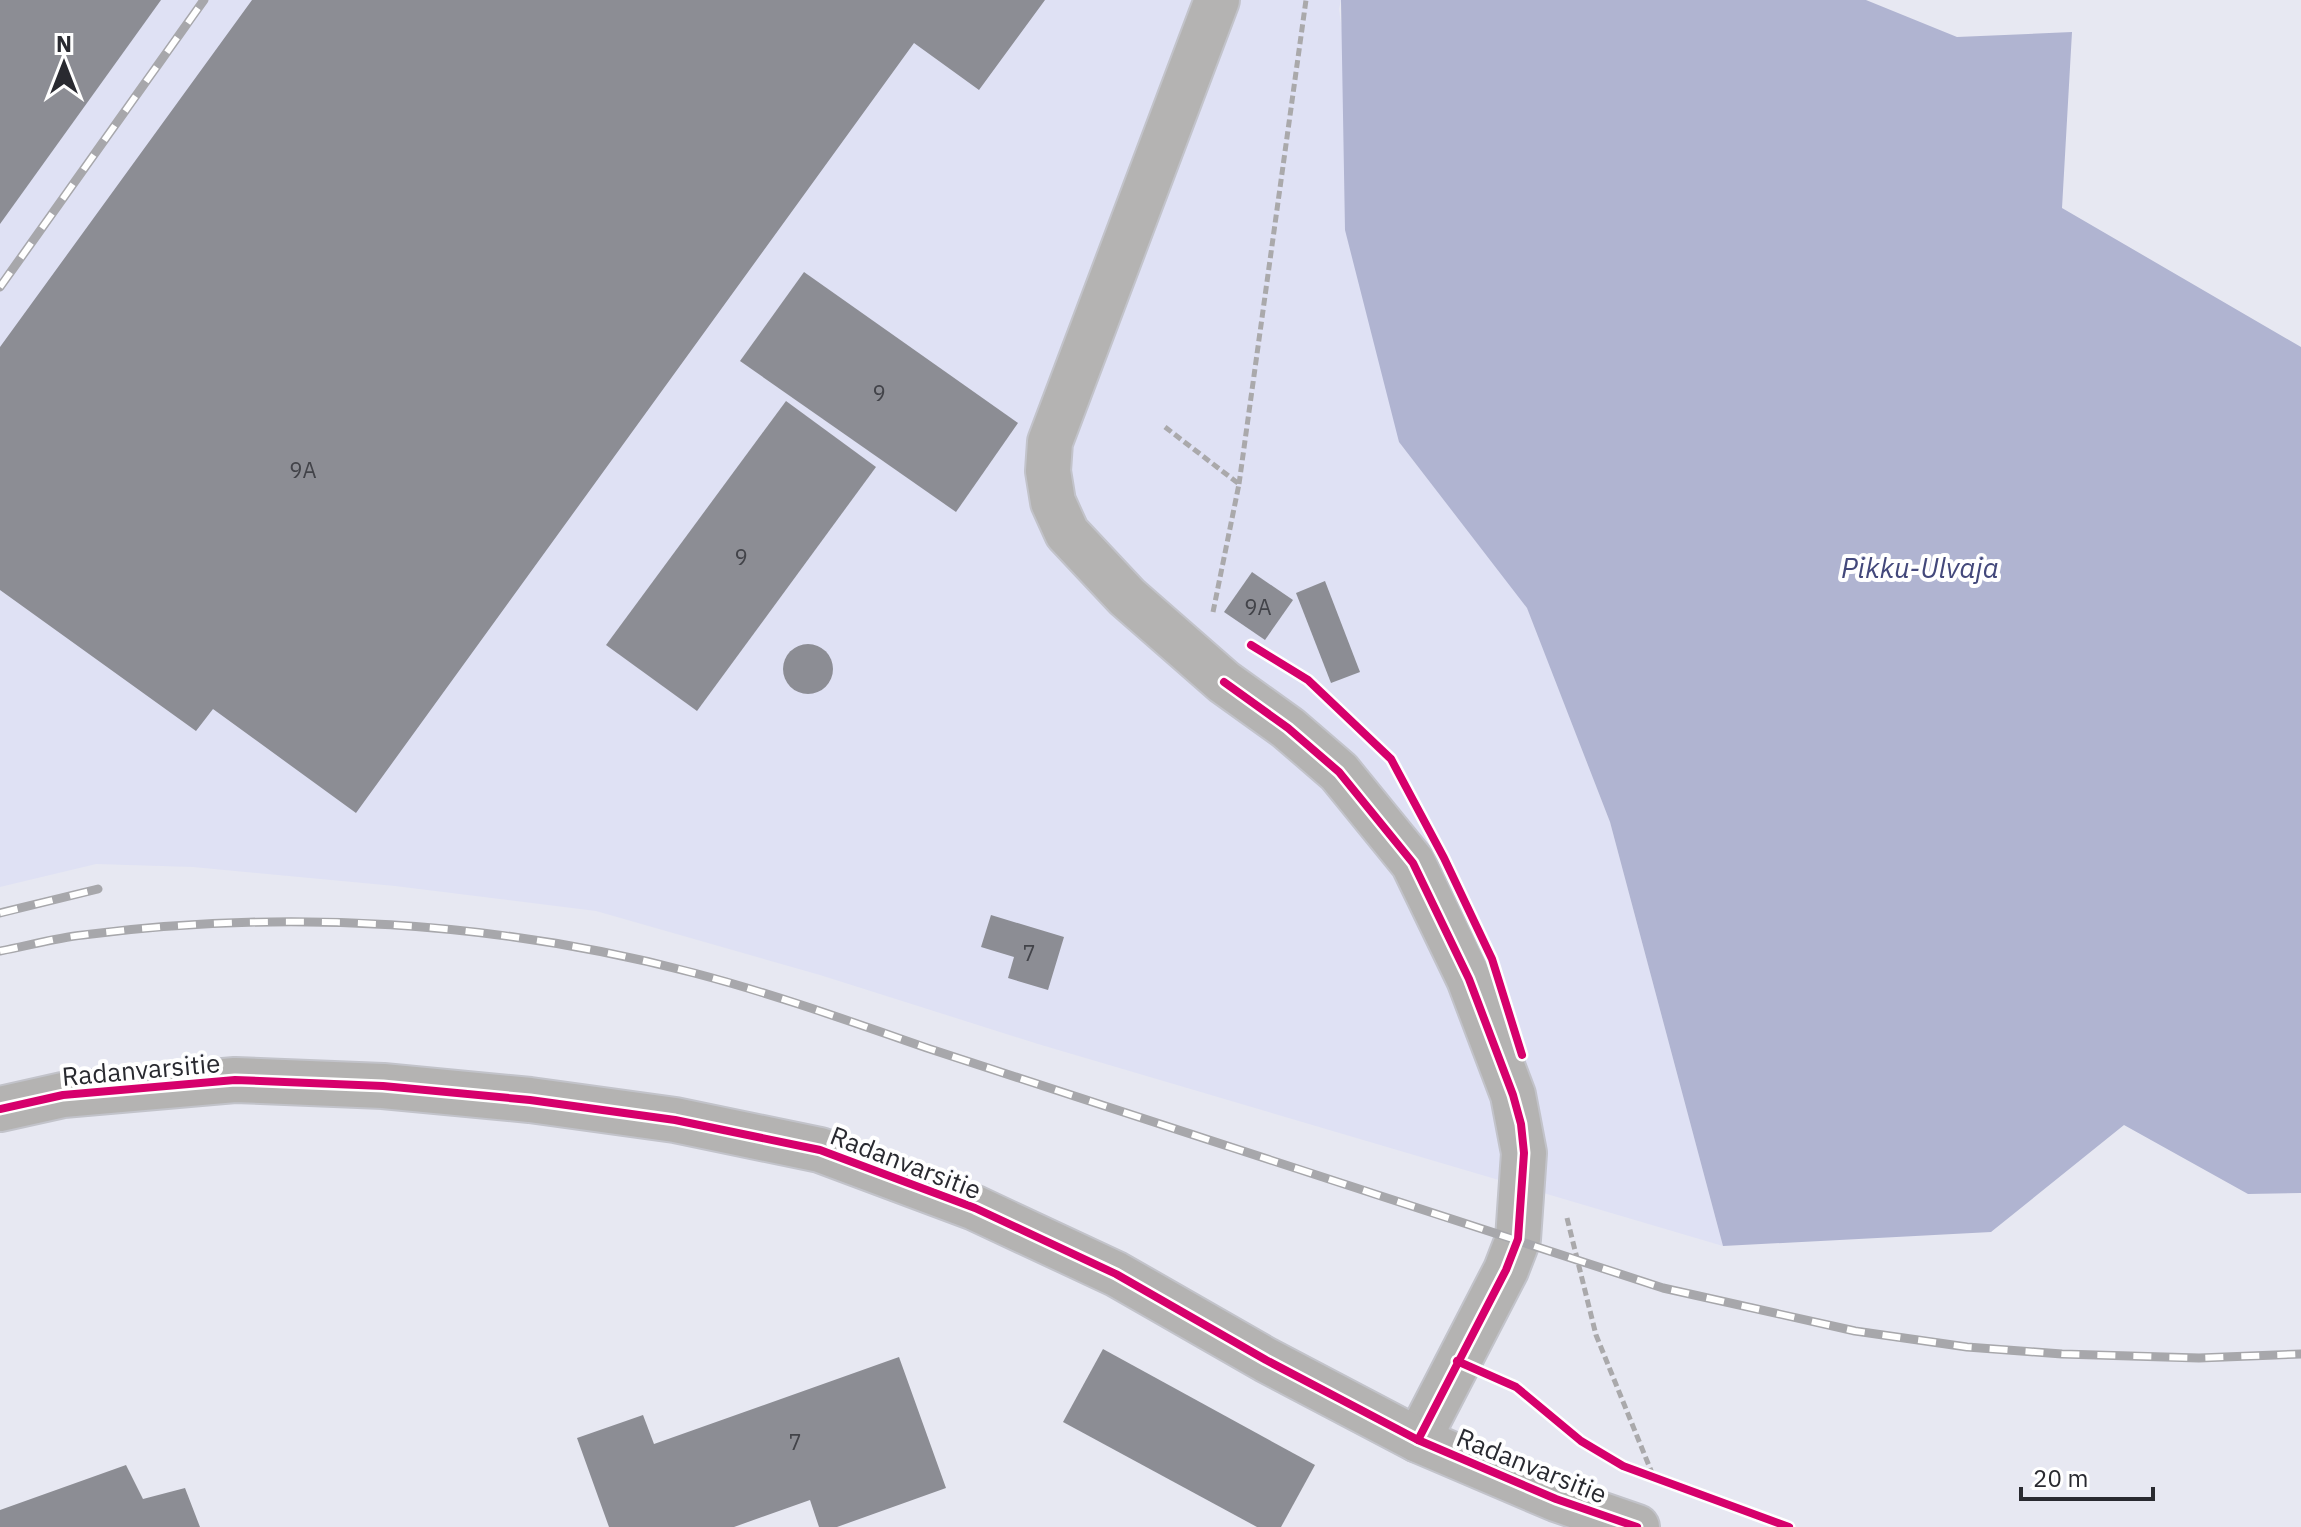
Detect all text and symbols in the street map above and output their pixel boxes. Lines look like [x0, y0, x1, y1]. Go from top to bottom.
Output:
north arrow [24, 24, 104, 104]
text: N [56, 29, 72, 58]
house number: 9 [872, 378, 886, 407]
house number: 9A [289, 455, 317, 484]
house number: 9 [734, 542, 748, 571]
water label: Pikku-Ulvaja [1841, 549, 1999, 586]
house number: 9A [1244, 592, 1272, 621]
house number: 7 [1022, 938, 1036, 967]
street label: Radanvarsitie [60, 1045, 222, 1093]
street label: Radanvarsitie [826, 1118, 986, 1206]
street label: Radanvarsitie [1452, 1419, 1612, 1511]
house number: 7 [788, 1427, 802, 1456]
scale bar [2021, 1451, 2153, 1501]
text: 20 m [2033, 1462, 2088, 1494]

